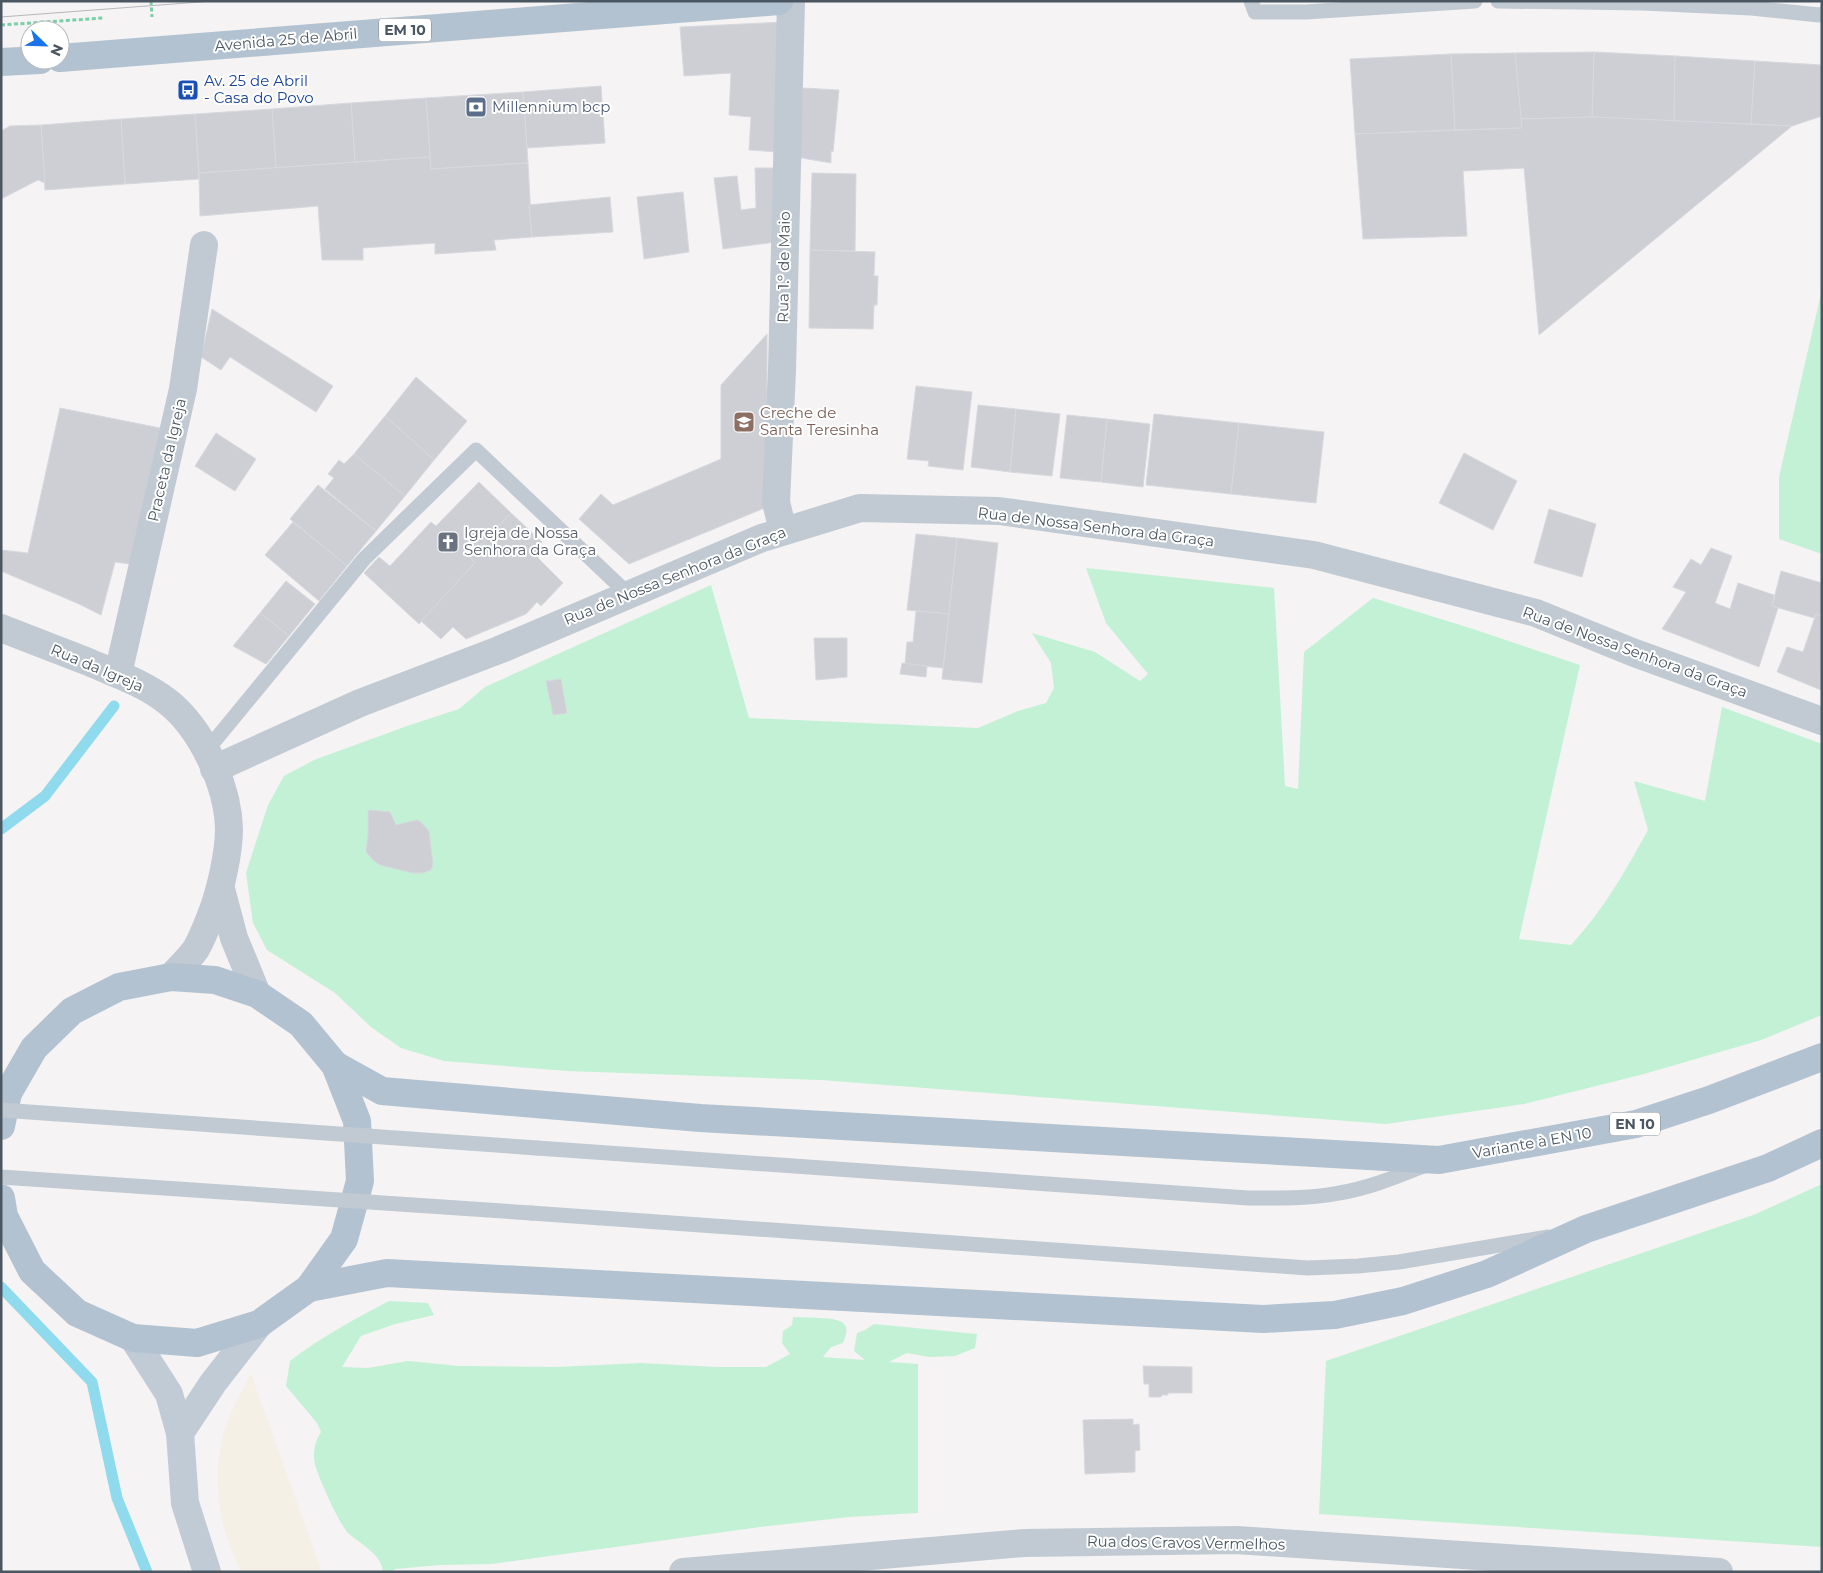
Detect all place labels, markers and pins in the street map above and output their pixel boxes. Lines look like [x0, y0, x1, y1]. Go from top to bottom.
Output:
place label: Av. 25 de Abril - Casa do Povo [204, 71, 314, 107]
bus stop icon: Av. 25 de Abril - Casa do Povo [176, 78, 200, 102]
bank icon: Millennium bcp [464, 95, 488, 119]
place label: Millennium bcp [492, 97, 611, 116]
place label: Creche de Santa Teresinha [760, 403, 879, 439]
school or university icon: Creche de Santa Teresinha [732, 410, 756, 434]
place label: Igreja de Nossa Senhora da Graça [464, 523, 596, 559]
church icon: Igreja de Nossa Senhora da Graça [436, 530, 460, 554]

